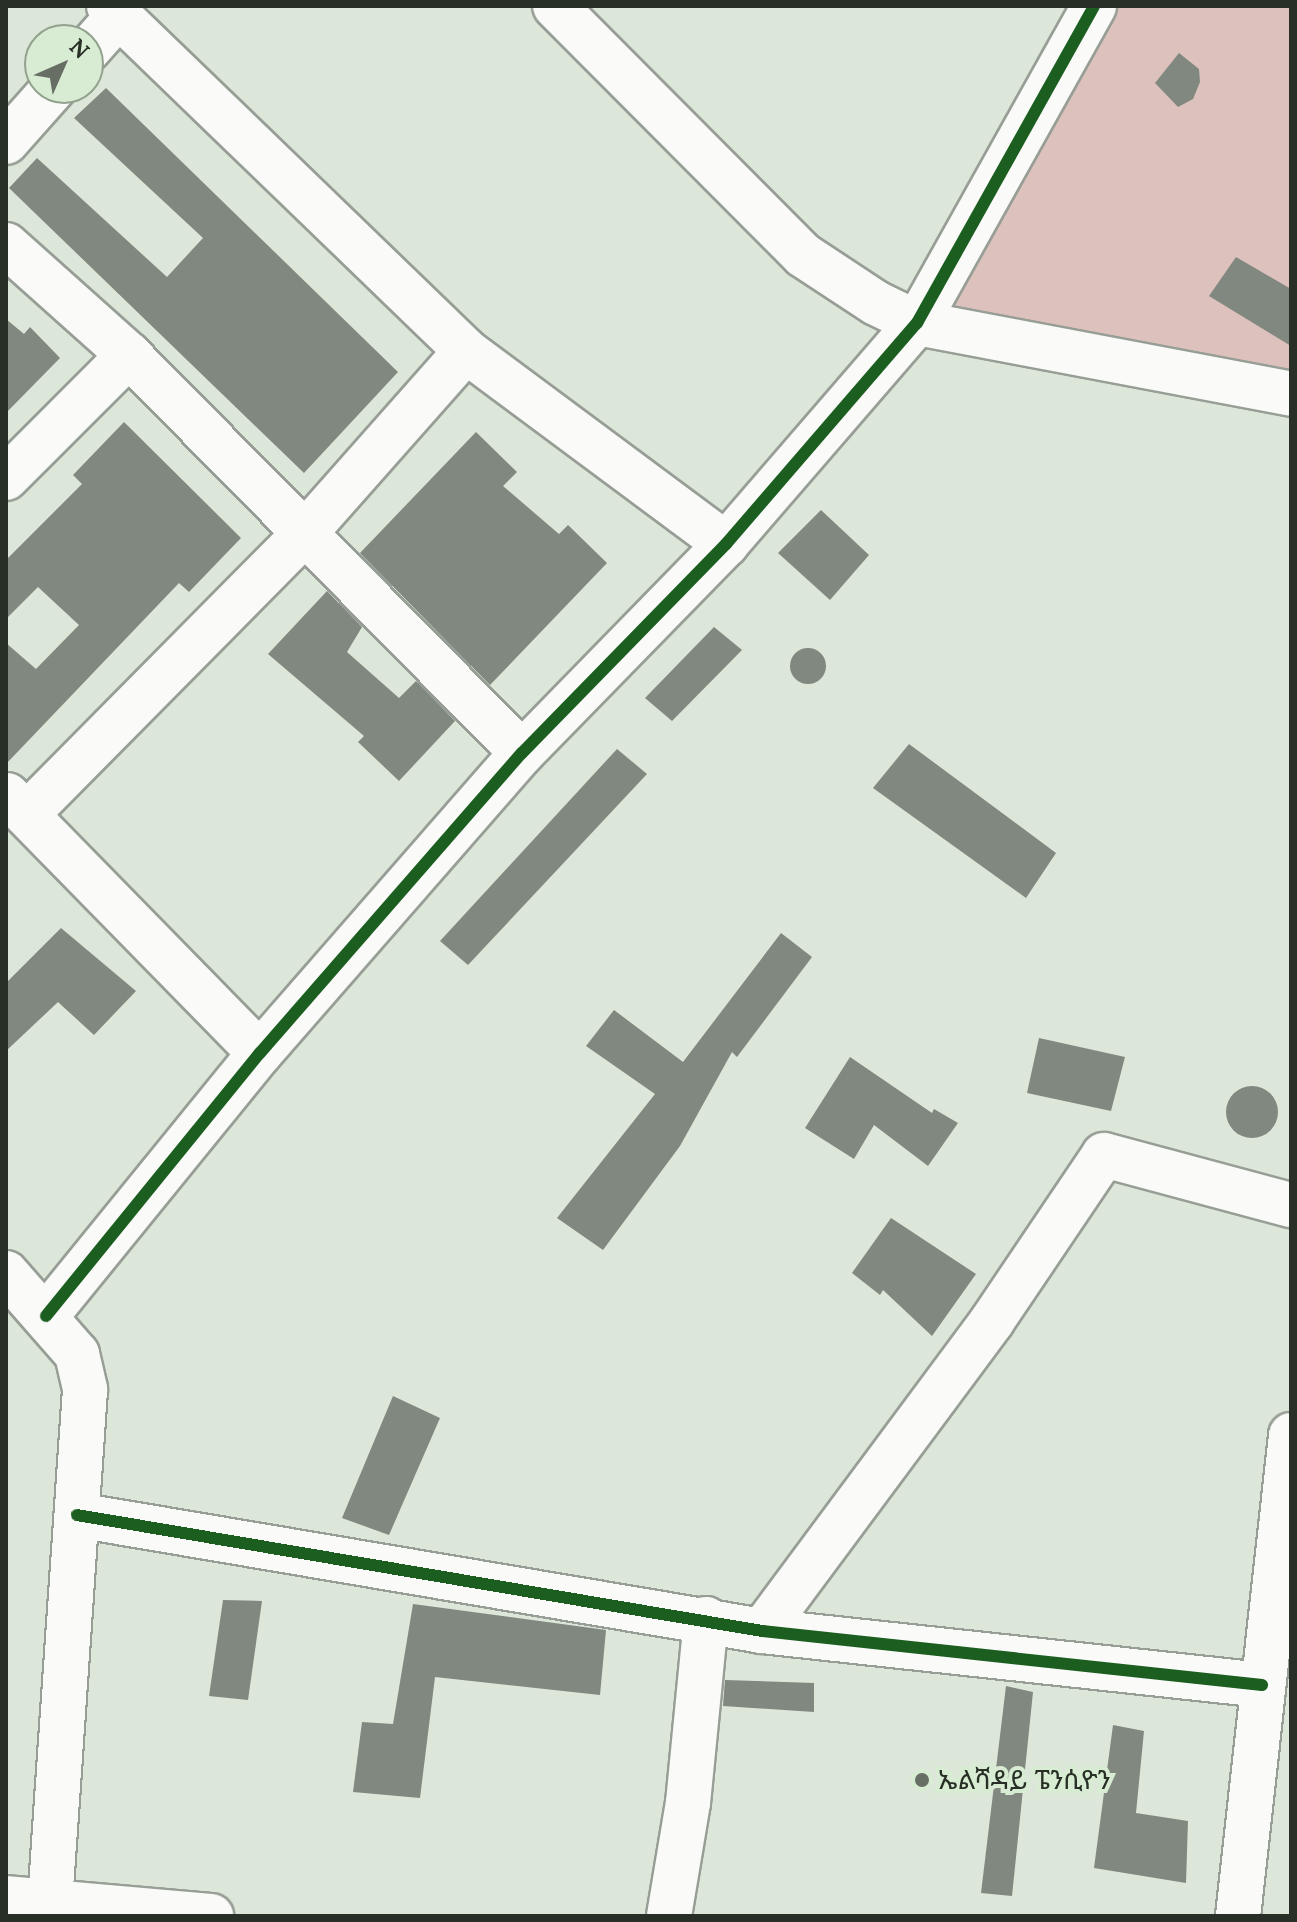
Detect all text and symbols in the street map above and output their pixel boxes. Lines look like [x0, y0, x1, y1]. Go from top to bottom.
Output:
north arrow [24, 24, 104, 104]
text: N [64, 33, 95, 64]
place label: ኤልሻዳይ ፔንሲዮን [938, 1764, 1110, 1796]
marker: ኤልሻዳይ ፔንሲዮን [913, 1771, 931, 1789]

